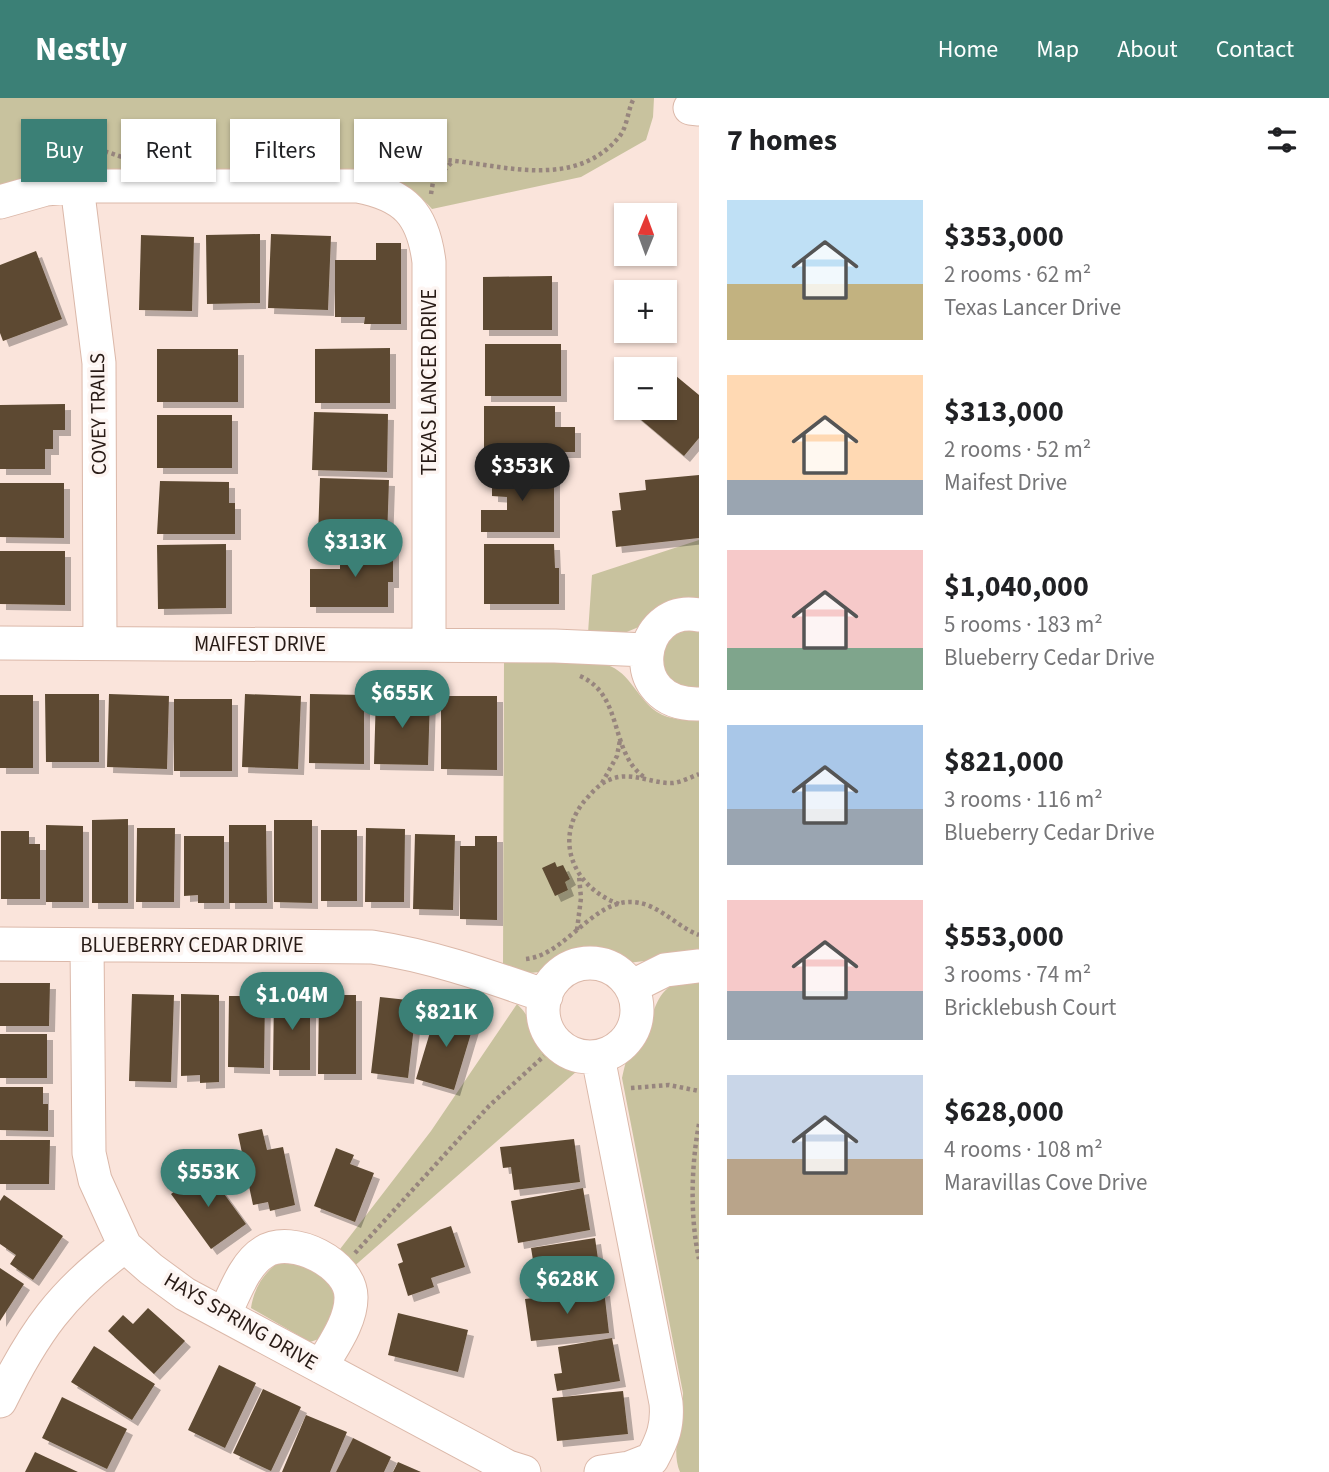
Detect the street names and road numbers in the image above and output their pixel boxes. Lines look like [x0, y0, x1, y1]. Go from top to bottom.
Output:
street label: TEXAS LANCER DRIVE [414, 289, 444, 475]
street label: COVEY TRAILS [82, 353, 114, 475]
street label: MAIFEST DRIVE [194, 629, 326, 659]
street label: BLUEBERRY CEDAR DRIVE [80, 930, 304, 960]
street label: HAYS SPRING DRIVE [158, 1265, 324, 1377]

